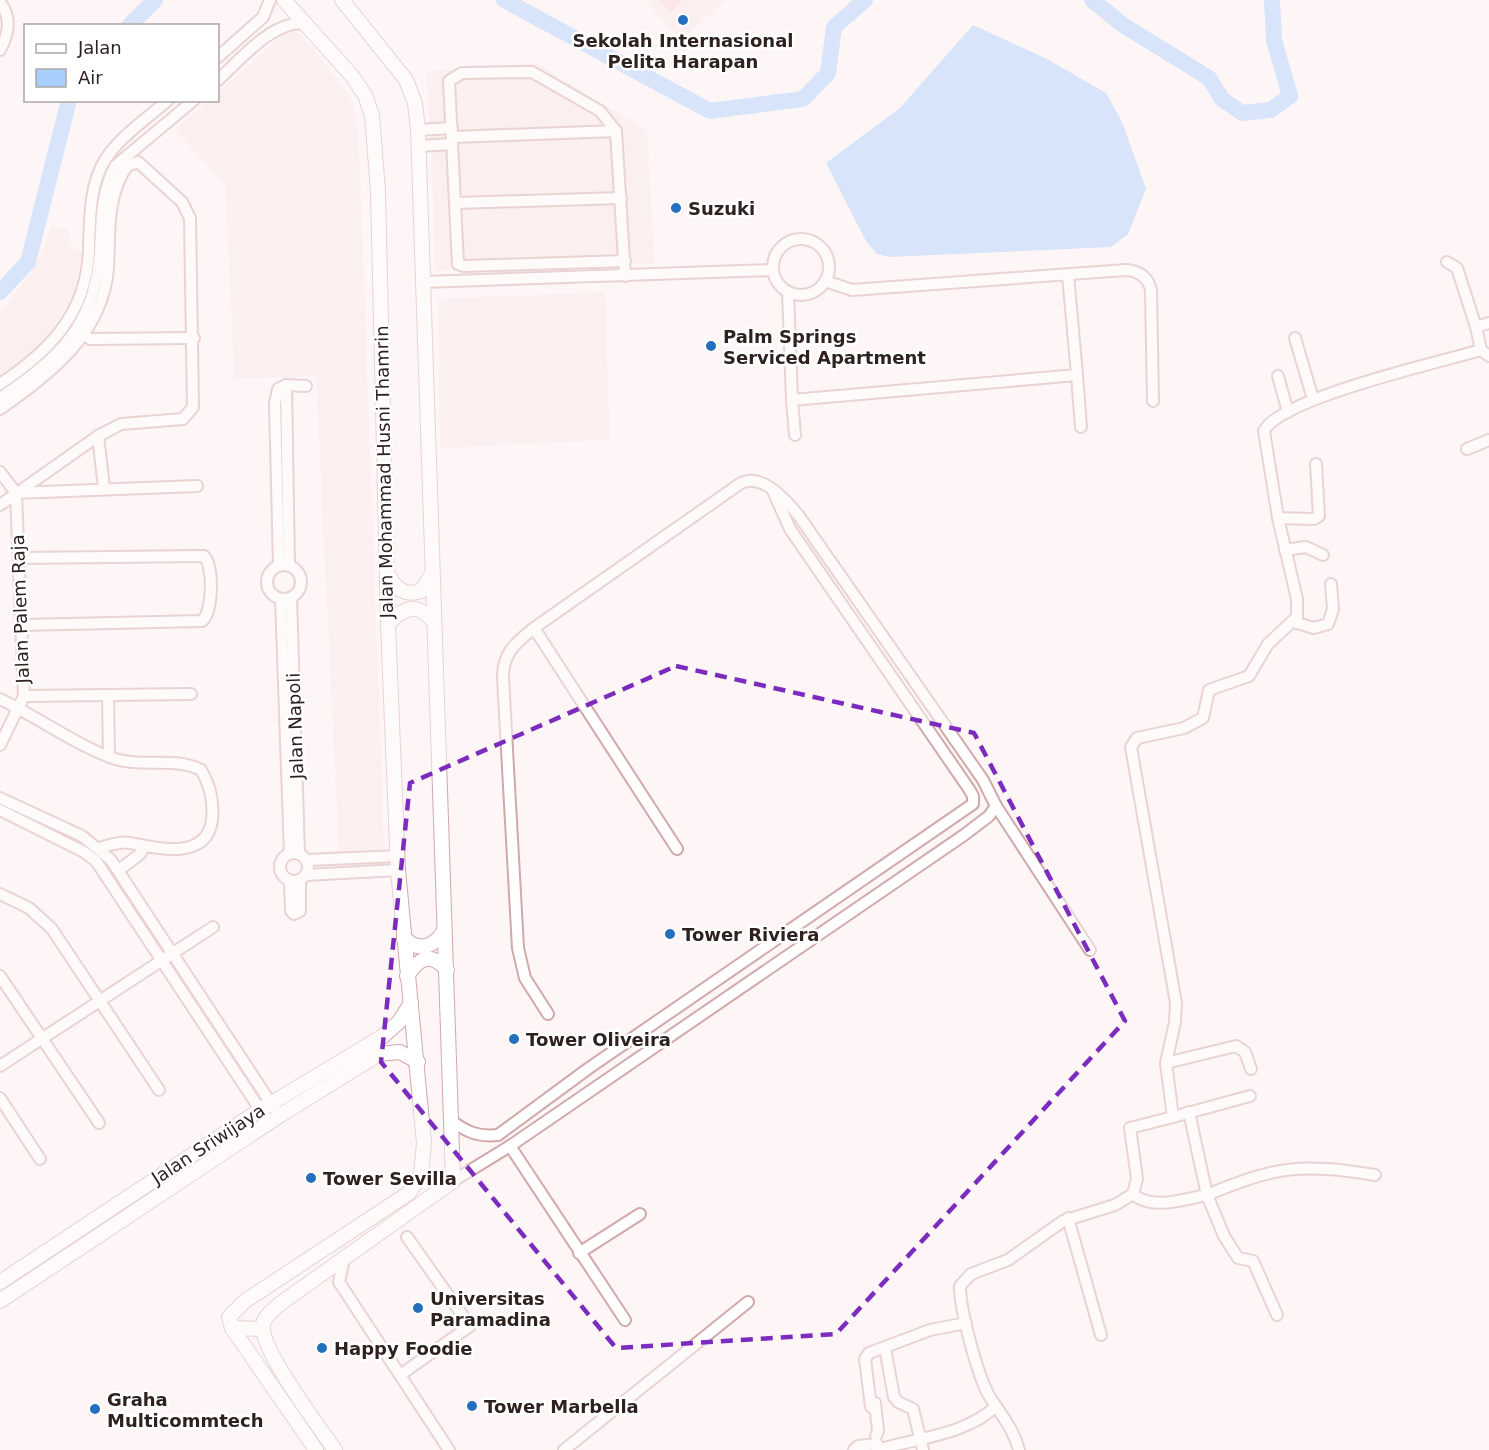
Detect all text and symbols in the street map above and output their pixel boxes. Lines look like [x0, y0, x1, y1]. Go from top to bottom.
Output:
marker: Sekolah Internasional Pelita Harapan [676, 13, 690, 27]
legend [24, 24, 219, 102]
place label: Sekolah Internasional Pelita Harapan [573, 30, 793, 72]
text: Jalan [77, 37, 122, 58]
text: Air [78, 67, 103, 88]
place label: Suzuki [688, 198, 755, 219]
marker: Suzuki [669, 201, 683, 215]
street label: Jalan Mohammad Husni Thamrin [371, 325, 397, 620]
place label: Palm Springs Serviced Apartment [723, 326, 926, 368]
marker: Palm Springs Serviced Apartment [704, 339, 718, 353]
street label: Jalan Palem Raja [7, 534, 33, 685]
street label: Jalan Napoli [283, 672, 307, 781]
place label: Tower Riviera [682, 924, 819, 945]
marker: Tower Riviera [663, 927, 677, 941]
place label: Tower Oliveira [526, 1029, 671, 1050]
marker: Tower Oliveira [507, 1032, 521, 1046]
street label: Jalan Sriwijaya [147, 1100, 269, 1189]
place label: Tower Sevilla [323, 1168, 457, 1189]
marker: Tower Sevilla [304, 1171, 318, 1185]
place label: Universitas Paramadina [430, 1288, 551, 1330]
marker: Universitas Paramadina [411, 1301, 425, 1315]
place label: Happy Foodie [334, 1338, 473, 1359]
marker: Happy Foodie [315, 1341, 329, 1355]
place label: Graha Multicommtech [107, 1389, 264, 1431]
place label: Tower Marbella [484, 1396, 639, 1417]
marker: Tower Marbella [465, 1399, 479, 1413]
marker: Graha Multicommtech [88, 1402, 102, 1416]

